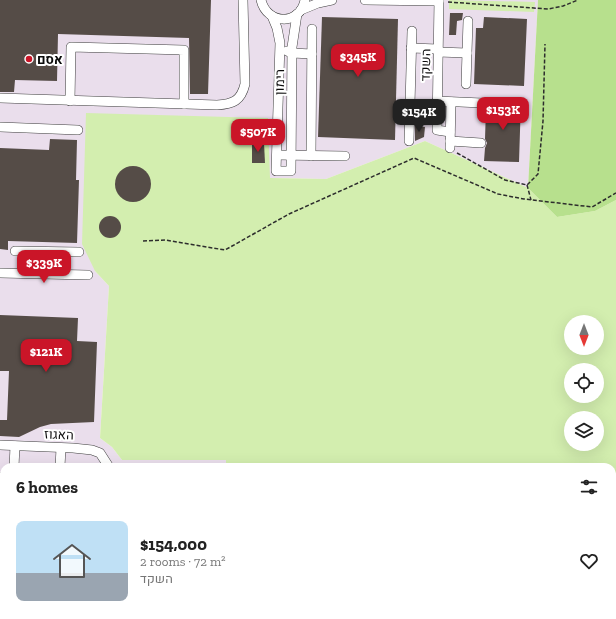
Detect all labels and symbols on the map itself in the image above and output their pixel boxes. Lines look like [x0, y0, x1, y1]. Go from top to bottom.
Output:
pin: $345K [330, 44, 386, 78]
street label: השקד [418, 48, 433, 82]
place label: אסם [37, 52, 63, 67]
marker: אסם [24, 54, 34, 64]
street label: רימון [272, 69, 287, 95]
pin: $153K [475, 97, 531, 131]
pin: $154K [391, 99, 447, 133]
pin: $507K [230, 119, 286, 153]
pin: $339K [16, 250, 72, 284]
north arrow [564, 315, 604, 355]
pin: $121K [18, 339, 74, 373]
street label: האגוז [44, 426, 74, 443]

